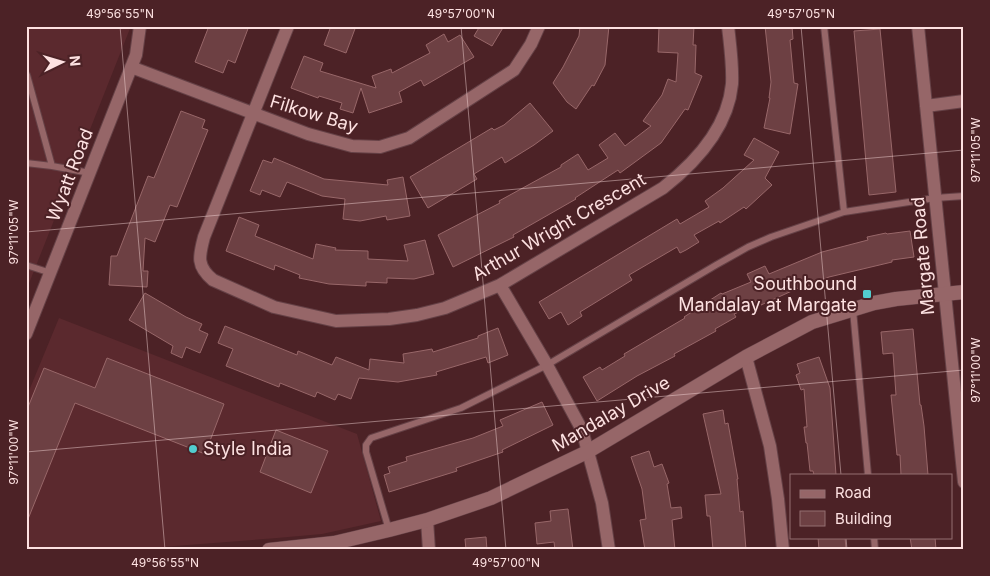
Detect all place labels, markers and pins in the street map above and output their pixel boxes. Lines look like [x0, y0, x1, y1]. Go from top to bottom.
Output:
place label: Southbound Mandalay at Margate [678, 273, 857, 315]
marker: Southbound Mandalay at Margate [861, 288, 873, 300]
place label: Style India [203, 438, 292, 459]
marker: Style India [187, 443, 199, 455]

